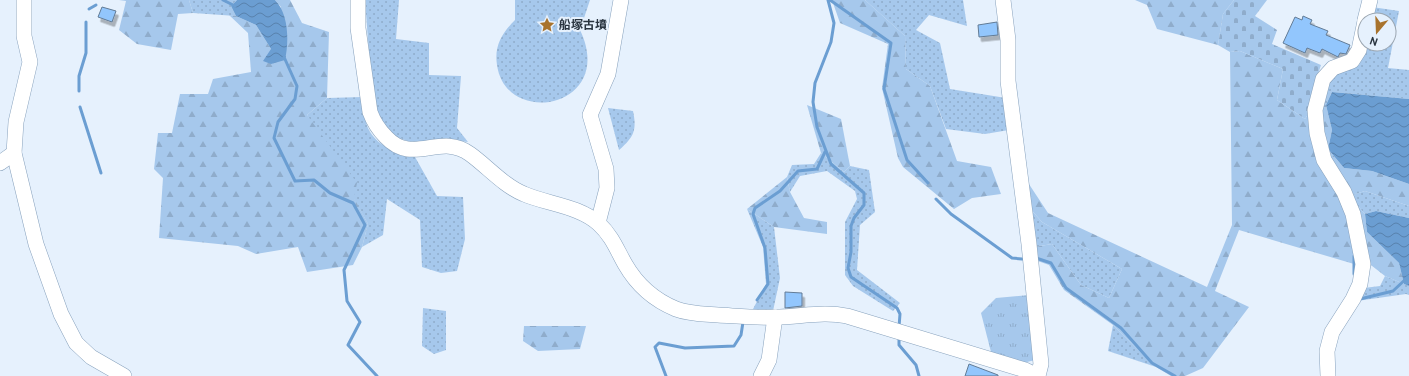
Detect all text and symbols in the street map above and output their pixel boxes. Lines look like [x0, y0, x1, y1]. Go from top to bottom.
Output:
north arrow [1357, 12, 1397, 52]
place icon: 船塚古墳 [538, 16, 556, 34]
place label: 船塚古墳 [559, 18, 607, 34]
text: N [1368, 33, 1380, 48]

